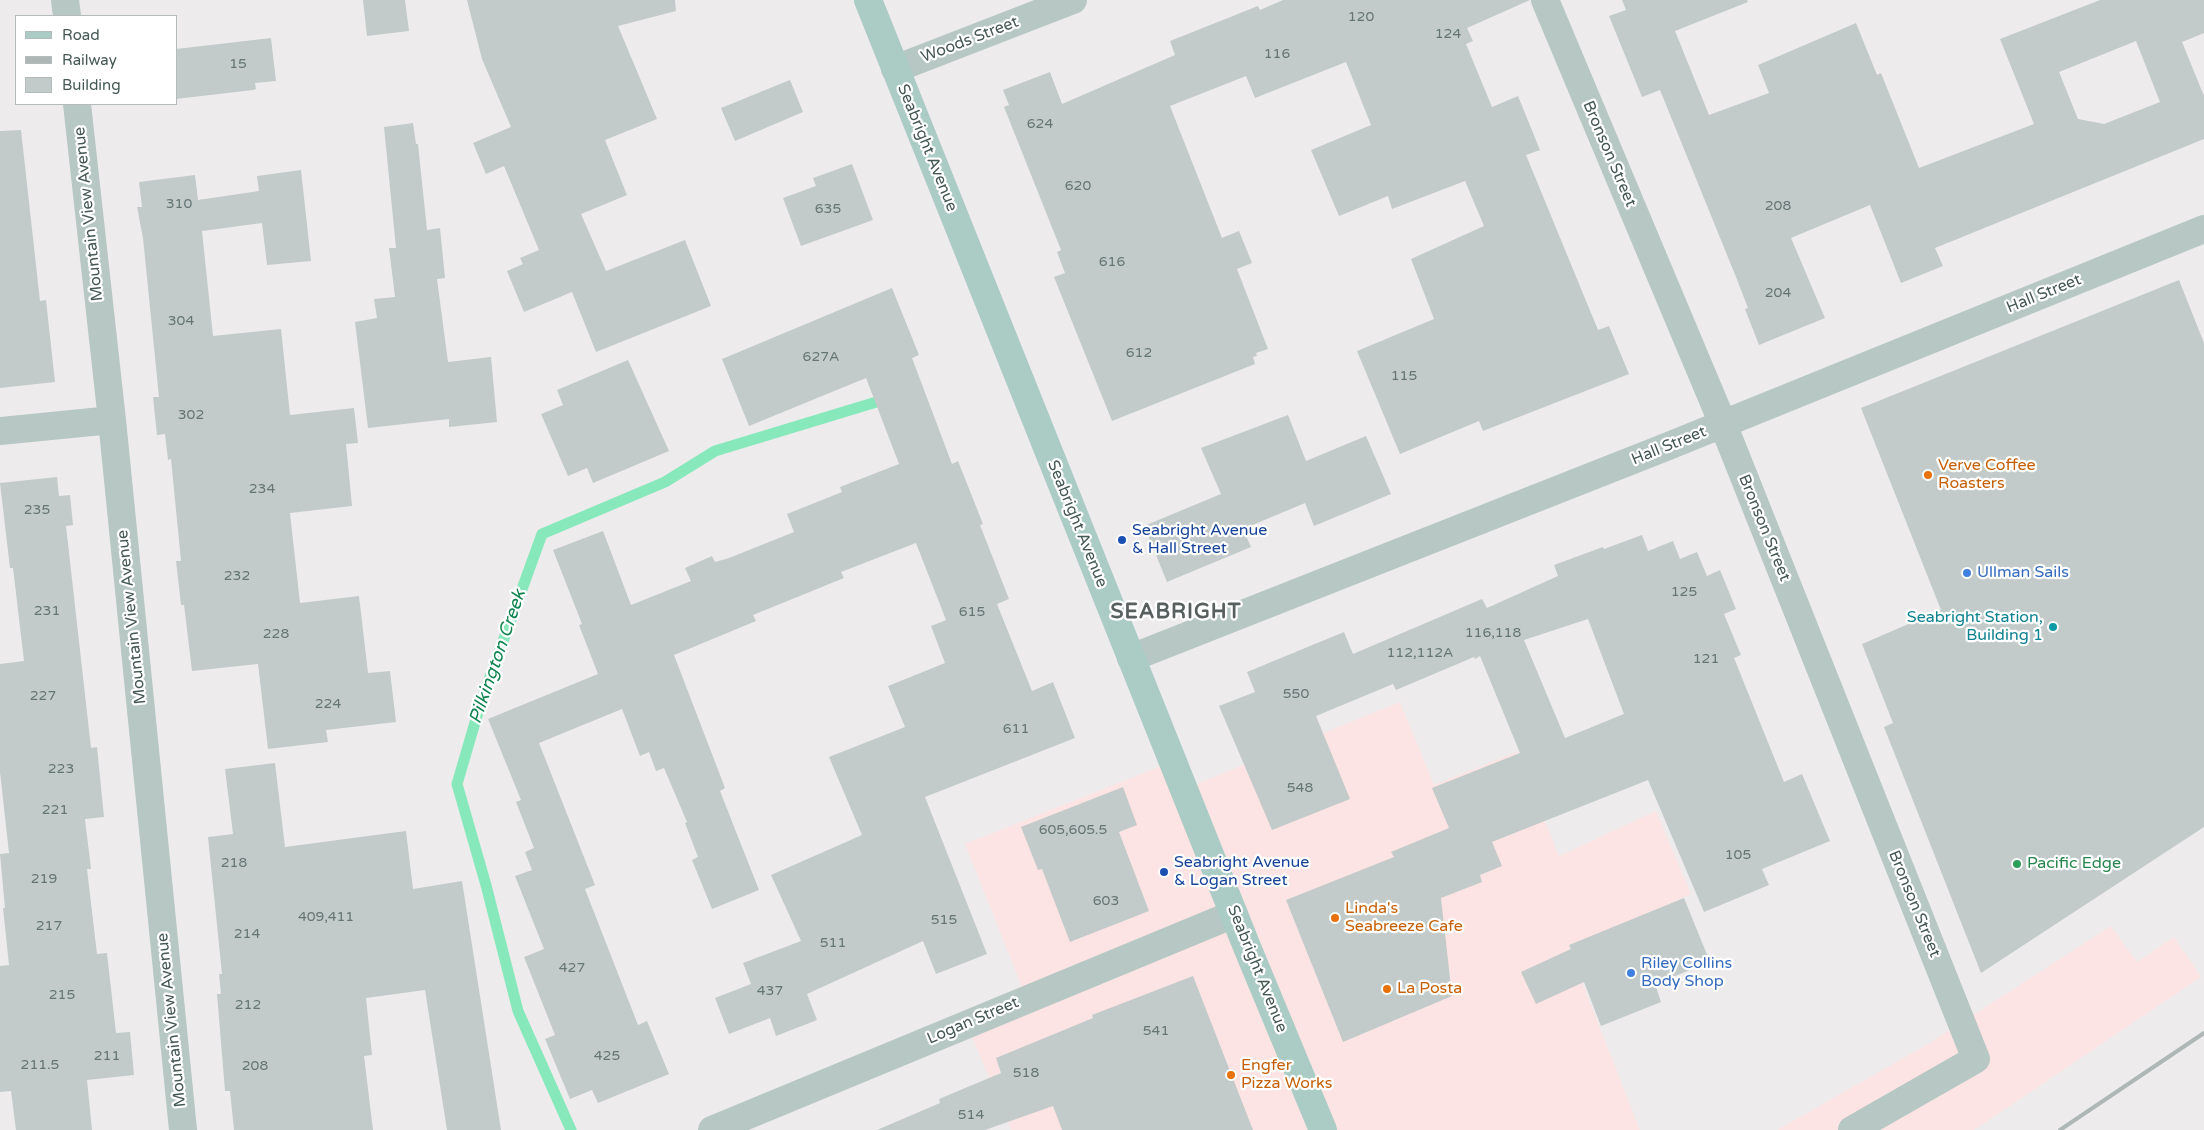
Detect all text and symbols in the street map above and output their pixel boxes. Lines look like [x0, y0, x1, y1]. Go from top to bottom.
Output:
house number: 120 [1348, 9, 1374, 25]
street label: Woods Street [919, 13, 1021, 67]
legend [15, 15, 178, 105]
text: Road [62, 26, 100, 44]
house number: 124 [1435, 26, 1461, 42]
house number: 116 [1264, 46, 1290, 62]
text: Railway [62, 51, 117, 69]
house number: 15 [229, 56, 247, 72]
text: Building [62, 76, 121, 94]
street label: Seabright Avenue [893, 82, 961, 214]
street label: Bronson Street [1578, 98, 1640, 210]
house number: 624 [1027, 116, 1053, 132]
street label: Mountain View Avenue [70, 126, 108, 302]
house number: 620 [1065, 178, 1091, 194]
house number: 310 [166, 196, 192, 212]
house number: 208 [1765, 198, 1791, 214]
house number: 635 [815, 201, 841, 217]
house number: 616 [1099, 254, 1125, 270]
street label: Hall Street [2004, 270, 2084, 318]
house number: 204 [1765, 285, 1791, 301]
house number: 304 [168, 313, 194, 329]
house number: 612 [1126, 345, 1152, 361]
house number: 627A [803, 349, 839, 365]
house number: 115 [1391, 368, 1417, 384]
house number: 302 [178, 407, 204, 423]
street label: Hall Street [1629, 422, 1709, 470]
place label: Verve Coffee Roasters [1938, 456, 2036, 494]
street label: Seabright Avenue [1043, 458, 1111, 590]
marker: Verve Coffee Roasters [1922, 469, 1934, 481]
street label: Bronson Street [1734, 472, 1794, 584]
house number: 234 [249, 481, 275, 497]
house number: 235 [24, 502, 50, 518]
place label: Seabright Avenue & Hall Street [1132, 521, 1267, 559]
street label: Mountain View Avenue [113, 529, 151, 705]
marker: Seabright Avenue & Hall Street [1116, 534, 1128, 546]
place label: Ullman Sails [1977, 563, 2069, 583]
marker: Ullman Sails [1961, 567, 1973, 579]
house number: 232 [224, 568, 250, 584]
house number: 125 [1671, 584, 1697, 600]
water label: Pilkington Creek [465, 587, 531, 727]
district label: SEABRIGHT [1109, 599, 1243, 625]
house number: 231 [34, 603, 60, 619]
house number: 615 [959, 604, 985, 620]
place label: Seabright Station, Building 1 [1907, 608, 2043, 646]
marker: Seabright Station, Building 1 [2047, 621, 2059, 633]
house number: 116,118 [1465, 625, 1521, 641]
house number: 228 [263, 626, 289, 642]
house number: 112,112A [1387, 645, 1453, 661]
house number: 121 [1693, 651, 1719, 667]
house number: 550 [1283, 686, 1309, 702]
house number: 227 [30, 688, 56, 704]
house number: 224 [315, 696, 341, 712]
house number: 611 [1003, 721, 1029, 737]
house number: 223 [48, 761, 74, 777]
house number: 548 [1287, 780, 1313, 796]
house number: 221 [42, 802, 68, 818]
house number: 605,605.5 [1039, 822, 1107, 838]
house number: 105 [1725, 847, 1751, 863]
street label: Bronson Street [1884, 848, 1944, 960]
place label: Seabright Avenue & Logan Street [1174, 853, 1309, 891]
place label: Pacific Edge [2027, 854, 2121, 874]
house number: 218 [221, 855, 247, 871]
marker: Pacific Edge [2011, 858, 2023, 870]
marker: Seabright Avenue & Logan Street [1158, 866, 1170, 878]
house number: 219 [31, 871, 57, 887]
house number: 603 [1093, 893, 1119, 909]
place label: Linda's Seabreeze Cafe [1345, 899, 1463, 937]
street label: Seabright Avenue [1223, 903, 1291, 1035]
house number: 409,411 [298, 909, 354, 925]
house number: 515 [931, 912, 957, 928]
marker: Linda's Seabreeze Cafe [1329, 912, 1341, 924]
house number: 217 [36, 918, 62, 934]
house number: 214 [234, 926, 260, 942]
street label: Mountain View Avenue [153, 932, 191, 1108]
house number: 511 [820, 935, 846, 951]
place label: Riley Collins Body Shop [1641, 954, 1732, 992]
house number: 427 [559, 960, 585, 976]
marker: Riley Collins Body Shop [1625, 967, 1637, 979]
place label: La Posta [1397, 979, 1462, 999]
house number: 437 [757, 983, 783, 999]
marker: La Posta [1381, 983, 1393, 995]
house number: 215 [49, 987, 75, 1003]
street label: Logan Street [924, 993, 1022, 1049]
house number: 212 [235, 997, 261, 1013]
house number: 541 [1143, 1023, 1169, 1039]
house number: 211 [94, 1048, 120, 1064]
house number: 425 [594, 1048, 620, 1064]
place label: Engfer Pizza Works [1241, 1056, 1332, 1094]
house number: 211.5 [21, 1057, 59, 1073]
house number: 208 [242, 1058, 268, 1074]
house number: 518 [1013, 1065, 1039, 1081]
marker: Engfer Pizza Works [1225, 1069, 1237, 1081]
house number: 514 [958, 1107, 984, 1123]

